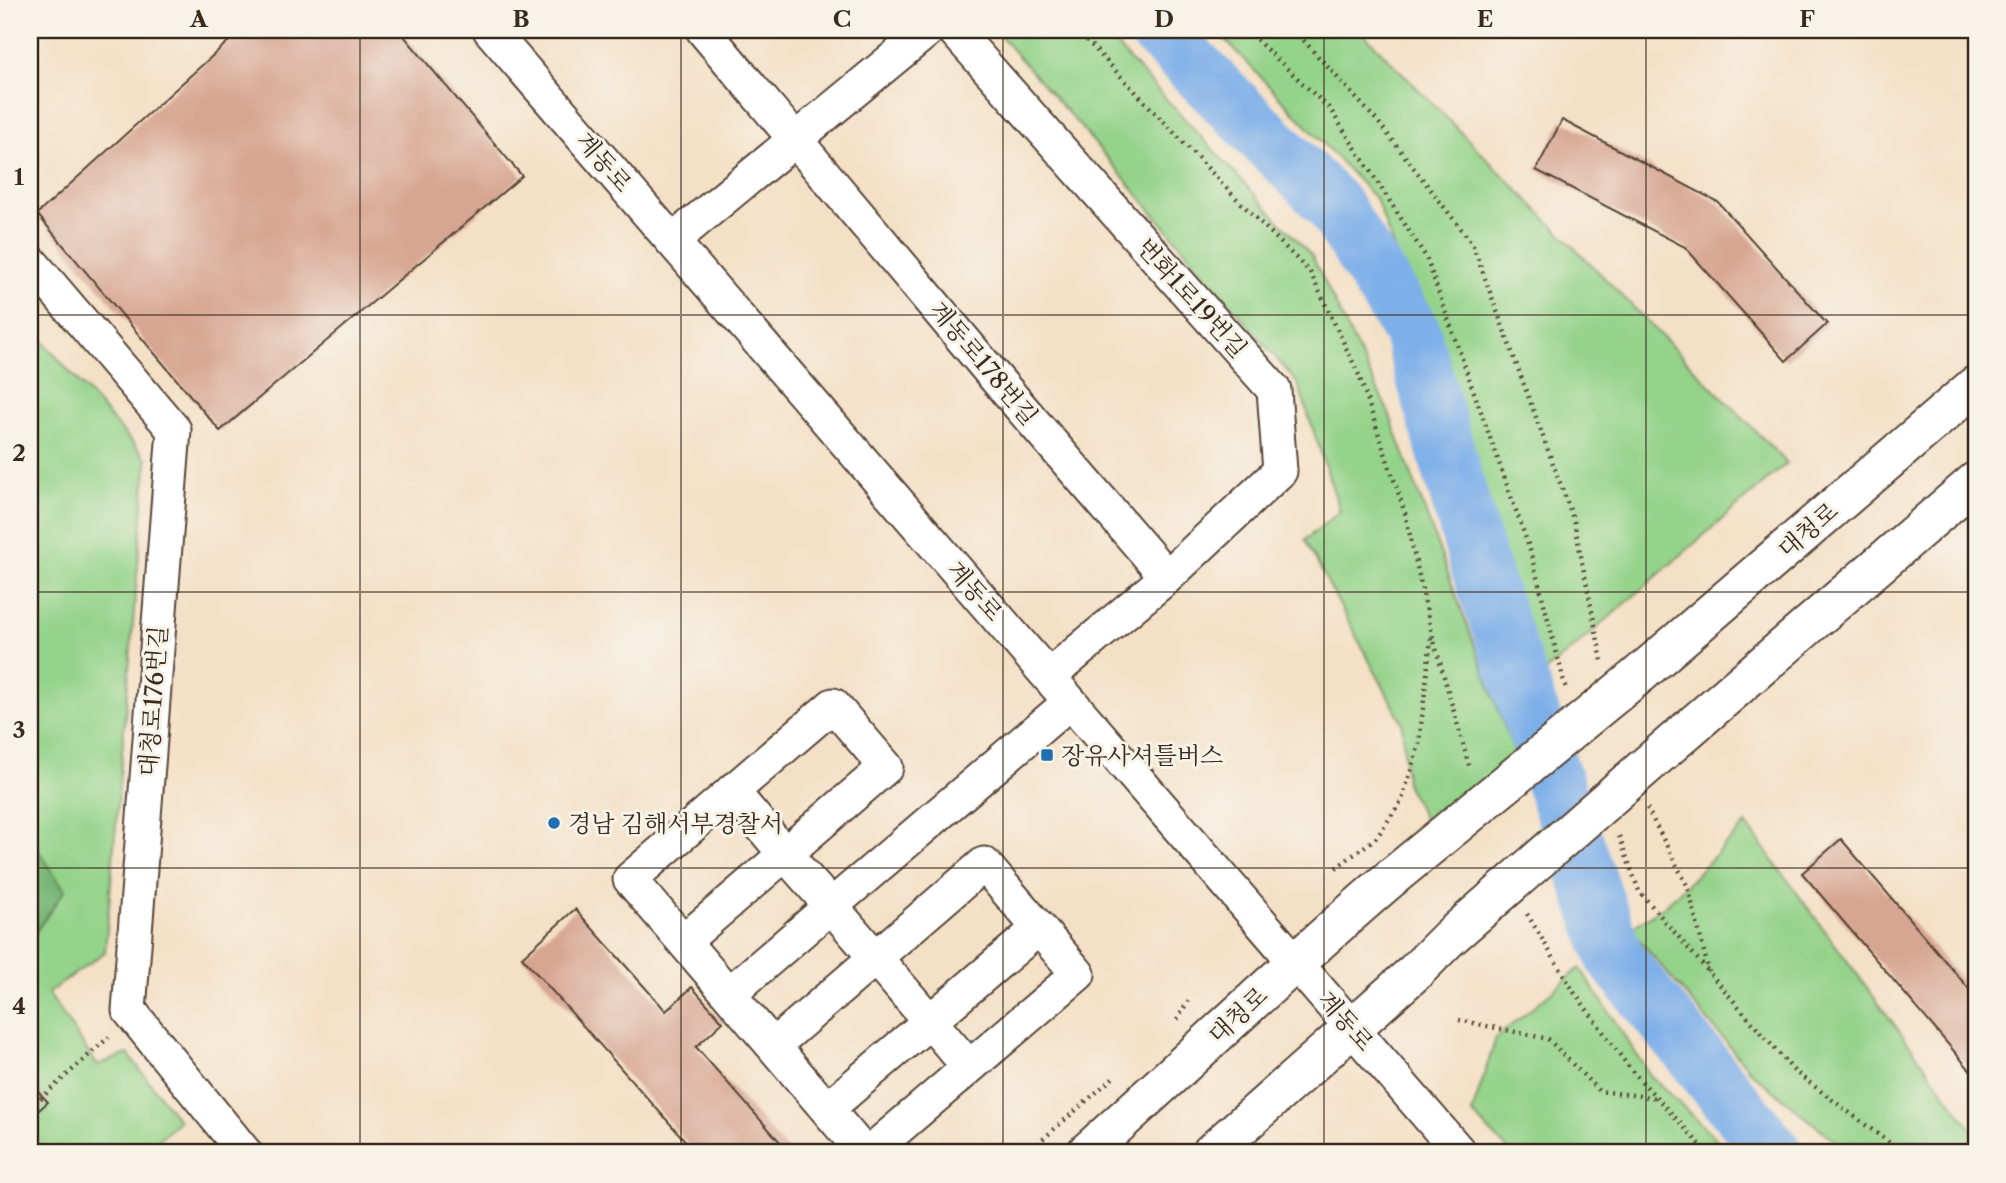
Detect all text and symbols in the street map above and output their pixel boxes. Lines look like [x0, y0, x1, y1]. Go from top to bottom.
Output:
text: A [189, 5, 209, 33]
text: B [512, 5, 530, 33]
text: C [833, 5, 851, 33]
text: D [1154, 5, 1174, 33]
text: E [1477, 5, 1493, 33]
text: F [1799, 5, 1815, 33]
street label: 계동로 [570, 126, 638, 198]
text: 1 [14, 163, 25, 191]
street label: 번화1로19번길 [1131, 232, 1253, 364]
street label: 계동로178번길 [924, 295, 1044, 431]
text: 2 [12, 439, 26, 467]
street label: 대청로 [1772, 496, 1844, 564]
street label: 계동로 [941, 555, 1009, 627]
street label: 대청로176번길 [133, 624, 173, 778]
text: 3 [13, 716, 26, 744]
place label: 장유사셔틀버스 [1061, 741, 1223, 770]
marker: 장유사셔틀버스 [1039, 747, 1055, 763]
place label: 경남 김해서부경찰서 [568, 809, 783, 838]
marker: 경남 김해서부경찰서 [546, 815, 562, 831]
street label: 대청로 [1203, 981, 1273, 1049]
street label: 계동로 [1312, 985, 1380, 1057]
text: 4 [12, 992, 26, 1020]

